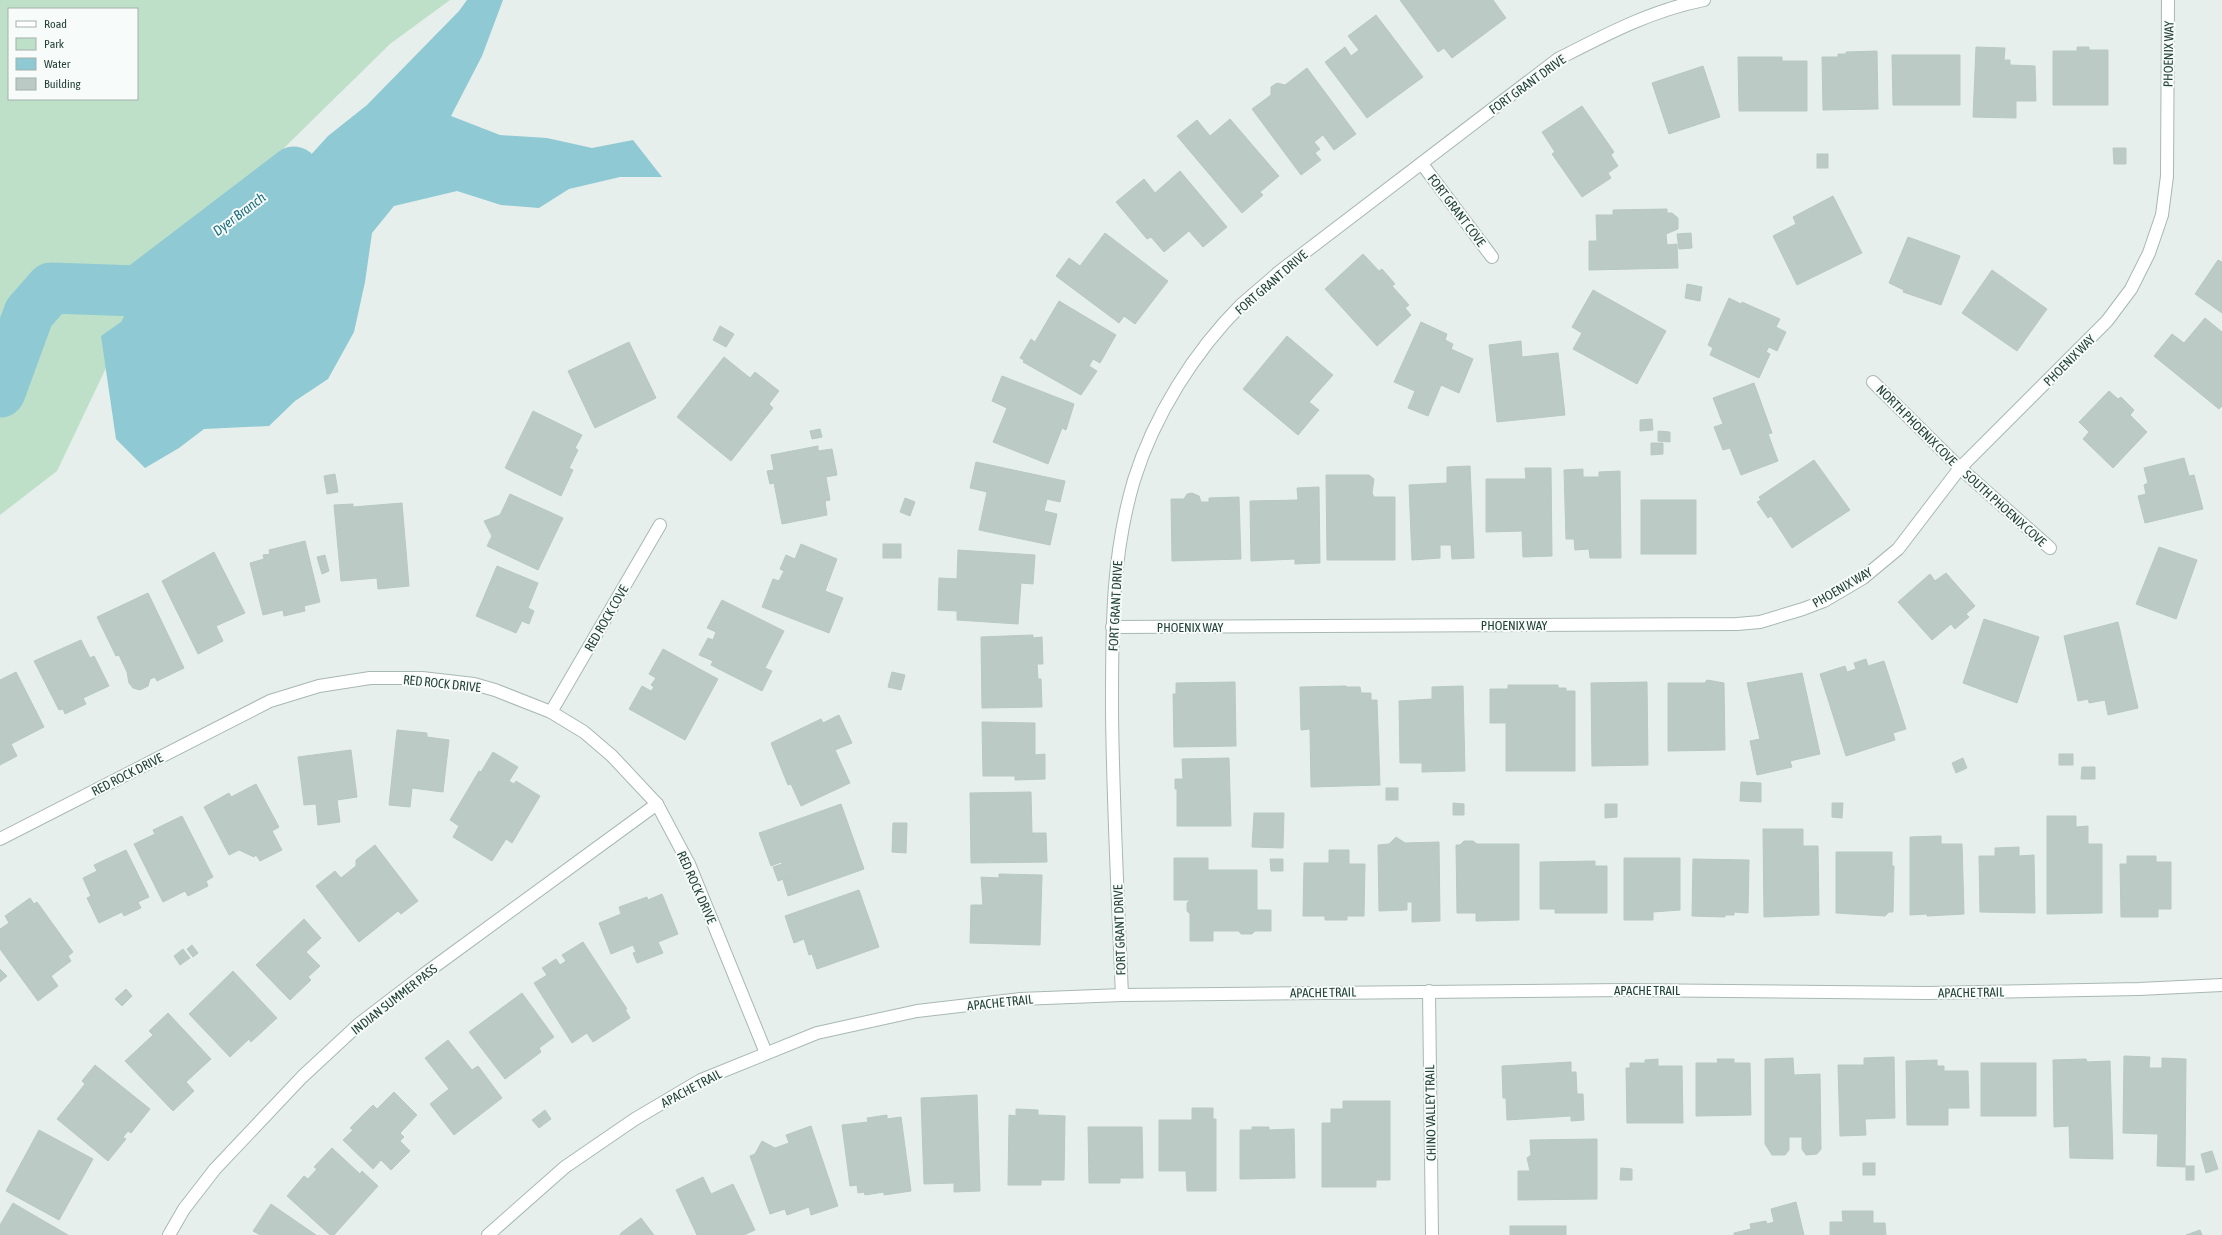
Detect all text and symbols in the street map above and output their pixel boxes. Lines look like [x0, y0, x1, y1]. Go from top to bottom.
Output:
legend [8, 8, 138, 100]
text: Road [44, 17, 67, 31]
street label: PHOENIX WAY [2160, 21, 2177, 87]
text: Park [44, 37, 65, 51]
street label: FORT GRANT DRIVE [1486, 51, 1569, 117]
text: Water [44, 57, 71, 71]
text: Building [44, 77, 82, 91]
street label: FORT GRANT COVE [1425, 171, 1489, 250]
water label: Dyer Branch [210, 189, 269, 239]
street label: FORT GRANT DRIVE [1232, 247, 1311, 318]
street label: PHOENIX WAY [2041, 331, 2098, 389]
street label: NORTH PHOENIX COVE [1873, 382, 1960, 469]
street label: SOUTH PHOENIX COVE [1960, 467, 2050, 550]
street label: FORT GRANT DRIVE [1106, 560, 1125, 652]
street label: PHOENIX WAY [1810, 564, 1875, 611]
street label: RED ROCK COVE [581, 582, 632, 654]
street label: PHOENIX WAY [1481, 618, 1547, 633]
street label: PHOENIX WAY [1157, 620, 1223, 635]
street label: RED ROCK DRIVE [402, 672, 482, 695]
street label: RED ROCK DRIVE [89, 750, 166, 799]
street label: RED ROCK DRIVE [674, 848, 719, 926]
street label: FORT GRANT DRIVE [1110, 884, 1129, 976]
street label: INDIAN SUMMER PASS [348, 961, 441, 1038]
street label: APACHE TRAIL [1614, 983, 1680, 998]
street label: APACHE TRAIL [1290, 984, 1356, 1001]
street label: APACHE TRAIL [1938, 984, 2004, 1001]
street label: APACHE TRAIL [966, 992, 1034, 1013]
street label: CHINO VALLEY TRAIL [1422, 1065, 1439, 1161]
street label: APACHE TRAIL [658, 1066, 724, 1111]

